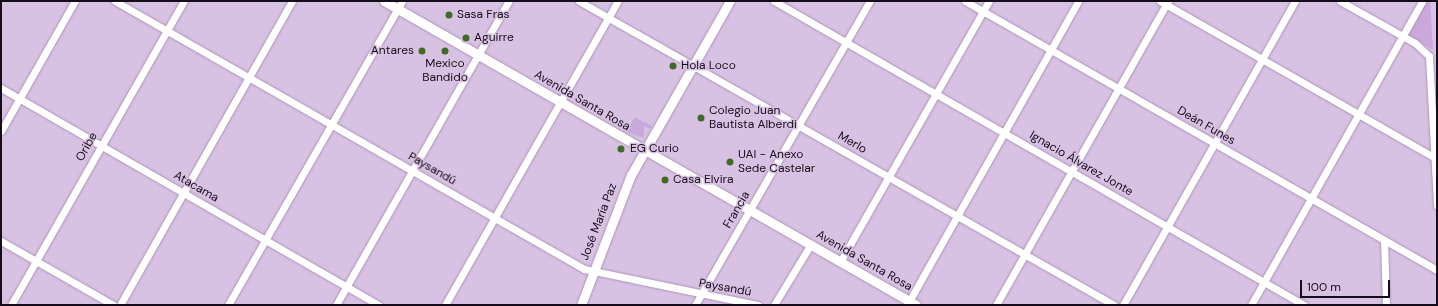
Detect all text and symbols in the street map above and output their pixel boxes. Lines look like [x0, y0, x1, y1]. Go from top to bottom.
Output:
place label: Sasa Fras [457, 8, 510, 22]
marker: Sasa Fras [444, 10, 454, 20]
place label: Aguirre [474, 31, 514, 45]
marker: Aguirre [461, 33, 471, 43]
place label: Antares [371, 44, 414, 58]
marker: Antares [417, 46, 427, 56]
marker: Mexico Bandido [440, 46, 450, 56]
place label: Mexico Bandido [422, 57, 468, 85]
place label: Hola Loco [681, 59, 736, 73]
marker: Hola Loco [668, 61, 678, 71]
street label: Avenida Santa Rosa [531, 68, 633, 134]
place label: Colegio Juan Bautista Alberdi [709, 104, 797, 132]
street label: Deán Funes [1174, 104, 1238, 148]
marker: Colegio Juan Bautista Alberdi [696, 113, 706, 123]
street label: Ignacio Álvarez Jonte [1027, 128, 1135, 200]
street label: Merlo [835, 129, 869, 157]
street label: Oribe [73, 130, 101, 164]
place label: EG Curio [630, 142, 679, 156]
marker: EG Curio [615, 143, 627, 155]
place label: UAI - Anexo Sede Castelar [738, 148, 815, 176]
street label: Paysandú [405, 149, 459, 189]
marker: UAI - Anexo Sede Castelar [725, 157, 735, 167]
street label: Atacama [171, 168, 221, 206]
place label: Casa Elvira [673, 173, 734, 187]
marker: Casa Elvira [660, 175, 670, 185]
street label: José María Paz [578, 181, 620, 263]
street label: Francia [721, 189, 753, 231]
street label: Avenida Santa Rosa [813, 228, 915, 294]
scale bar [1302, 272, 1392, 298]
street label: Paysandú [698, 276, 752, 300]
text: 100 m [1307, 279, 1341, 295]

